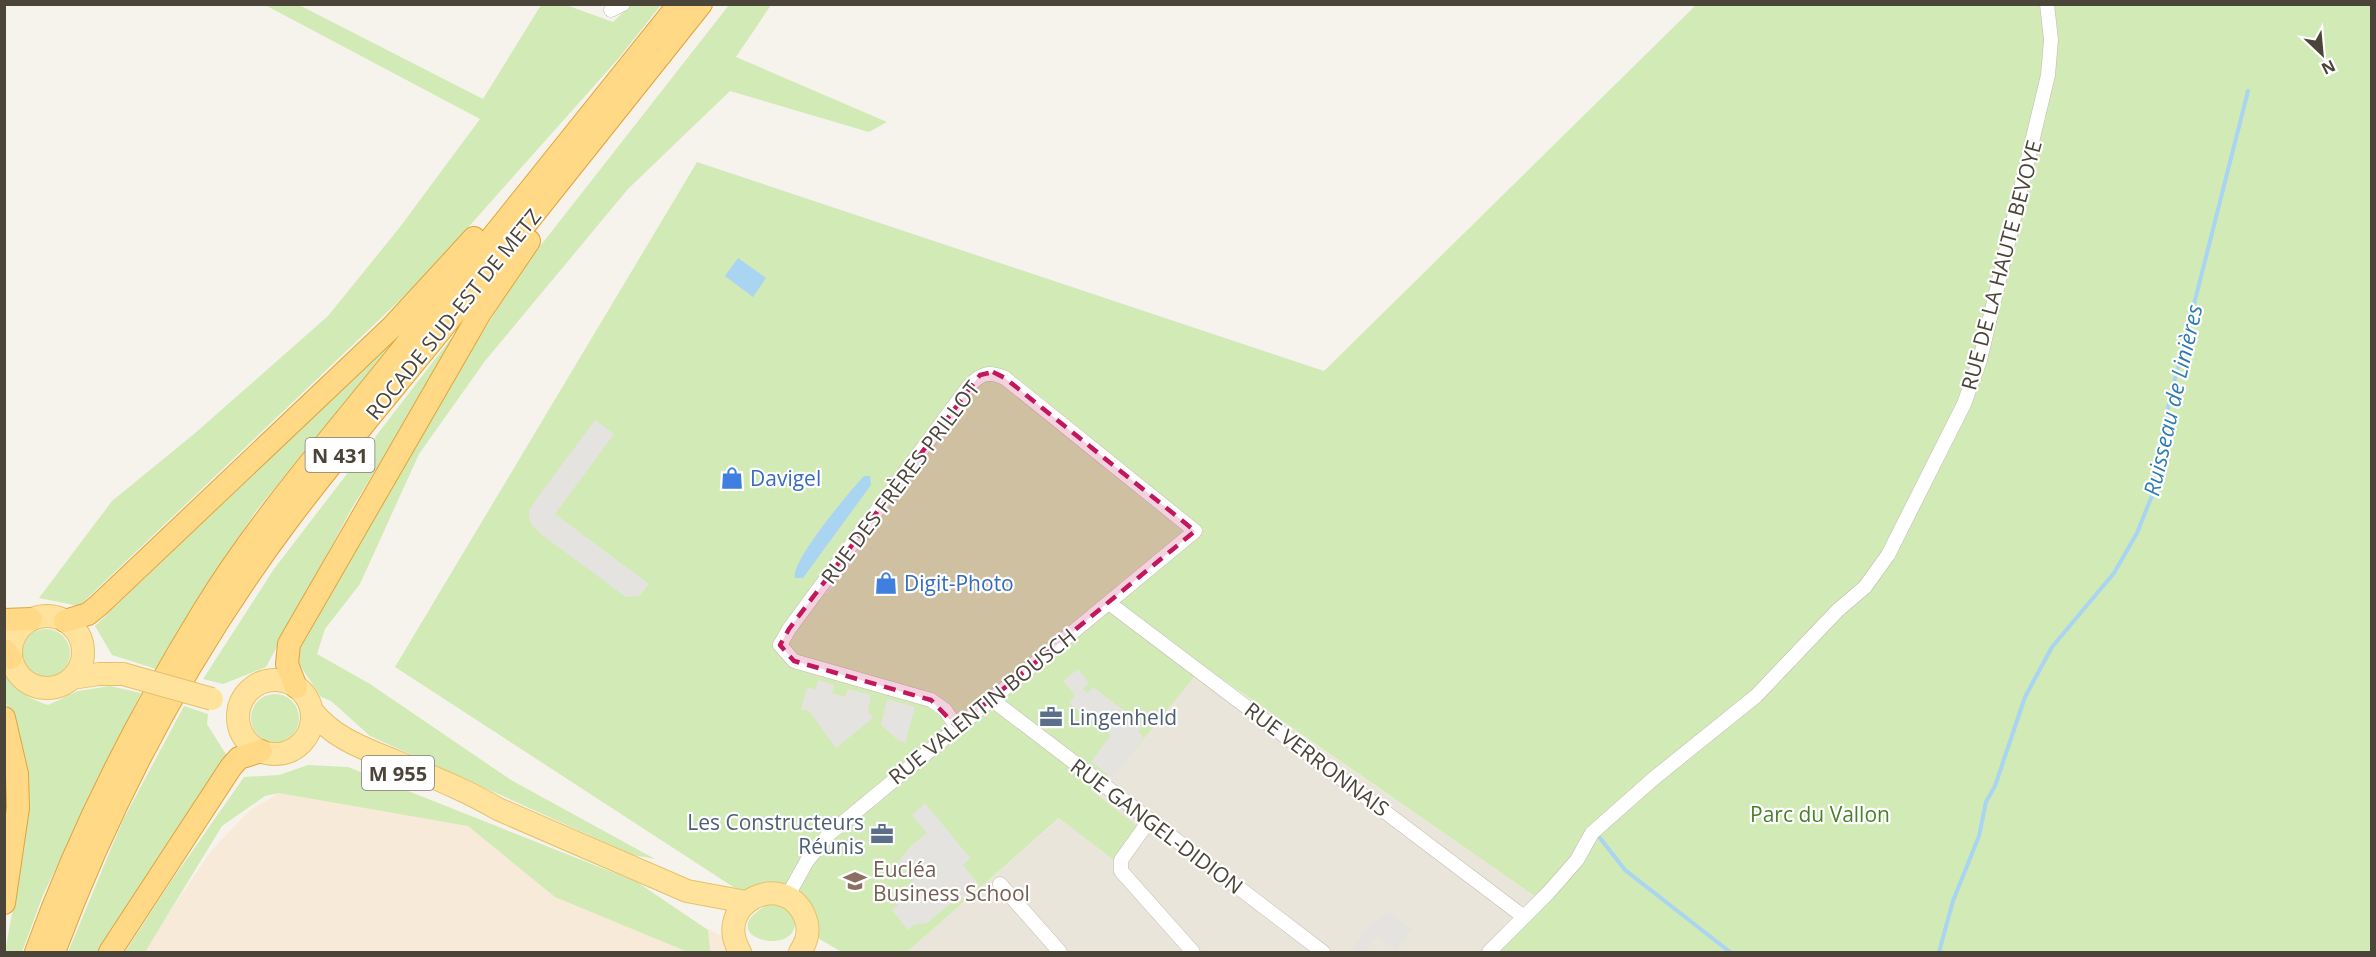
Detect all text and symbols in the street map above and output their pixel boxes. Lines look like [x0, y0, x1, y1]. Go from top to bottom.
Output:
north arrow [2292, 24, 2352, 84]
text: N [2318, 55, 2339, 80]
street label: RUE DE LA HAUTE BEVOYE [1954, 137, 2048, 393]
street label: ROCADE SUD-EST DE METZ [359, 203, 547, 425]
water label: Ruisseau de Linières [2135, 301, 2209, 499]
street label: RUE DES FRÈRES PRILLOT [814, 374, 986, 589]
road number: N 431 [306, 438, 374, 472]
place label: Davigel [750, 464, 821, 492]
shop icon: Davigel [719, 465, 745, 491]
place label: Digit-Photo [904, 569, 1014, 597]
shop icon: Digit-Photo [873, 570, 899, 596]
street label: RUE VALENTIN BOUSCH [882, 622, 1082, 790]
street label: RUE VERRONNAIS [1239, 695, 1395, 823]
place label: Lingenheld [1069, 703, 1177, 731]
office icon: Lingenheld [1038, 704, 1064, 730]
street label: RUE GANGEL-DIDION [1065, 752, 1249, 900]
road number: M 955 [362, 756, 434, 790]
park label: Parc du Vallon [1750, 800, 1890, 828]
place label: Les Constructeurs Réunis [687, 808, 864, 860]
office icon: Les Constructeurs Réunis [869, 821, 895, 847]
place label: Eucléa Business School [873, 855, 1030, 907]
school or university icon: Eucléa Business School [842, 868, 868, 894]

